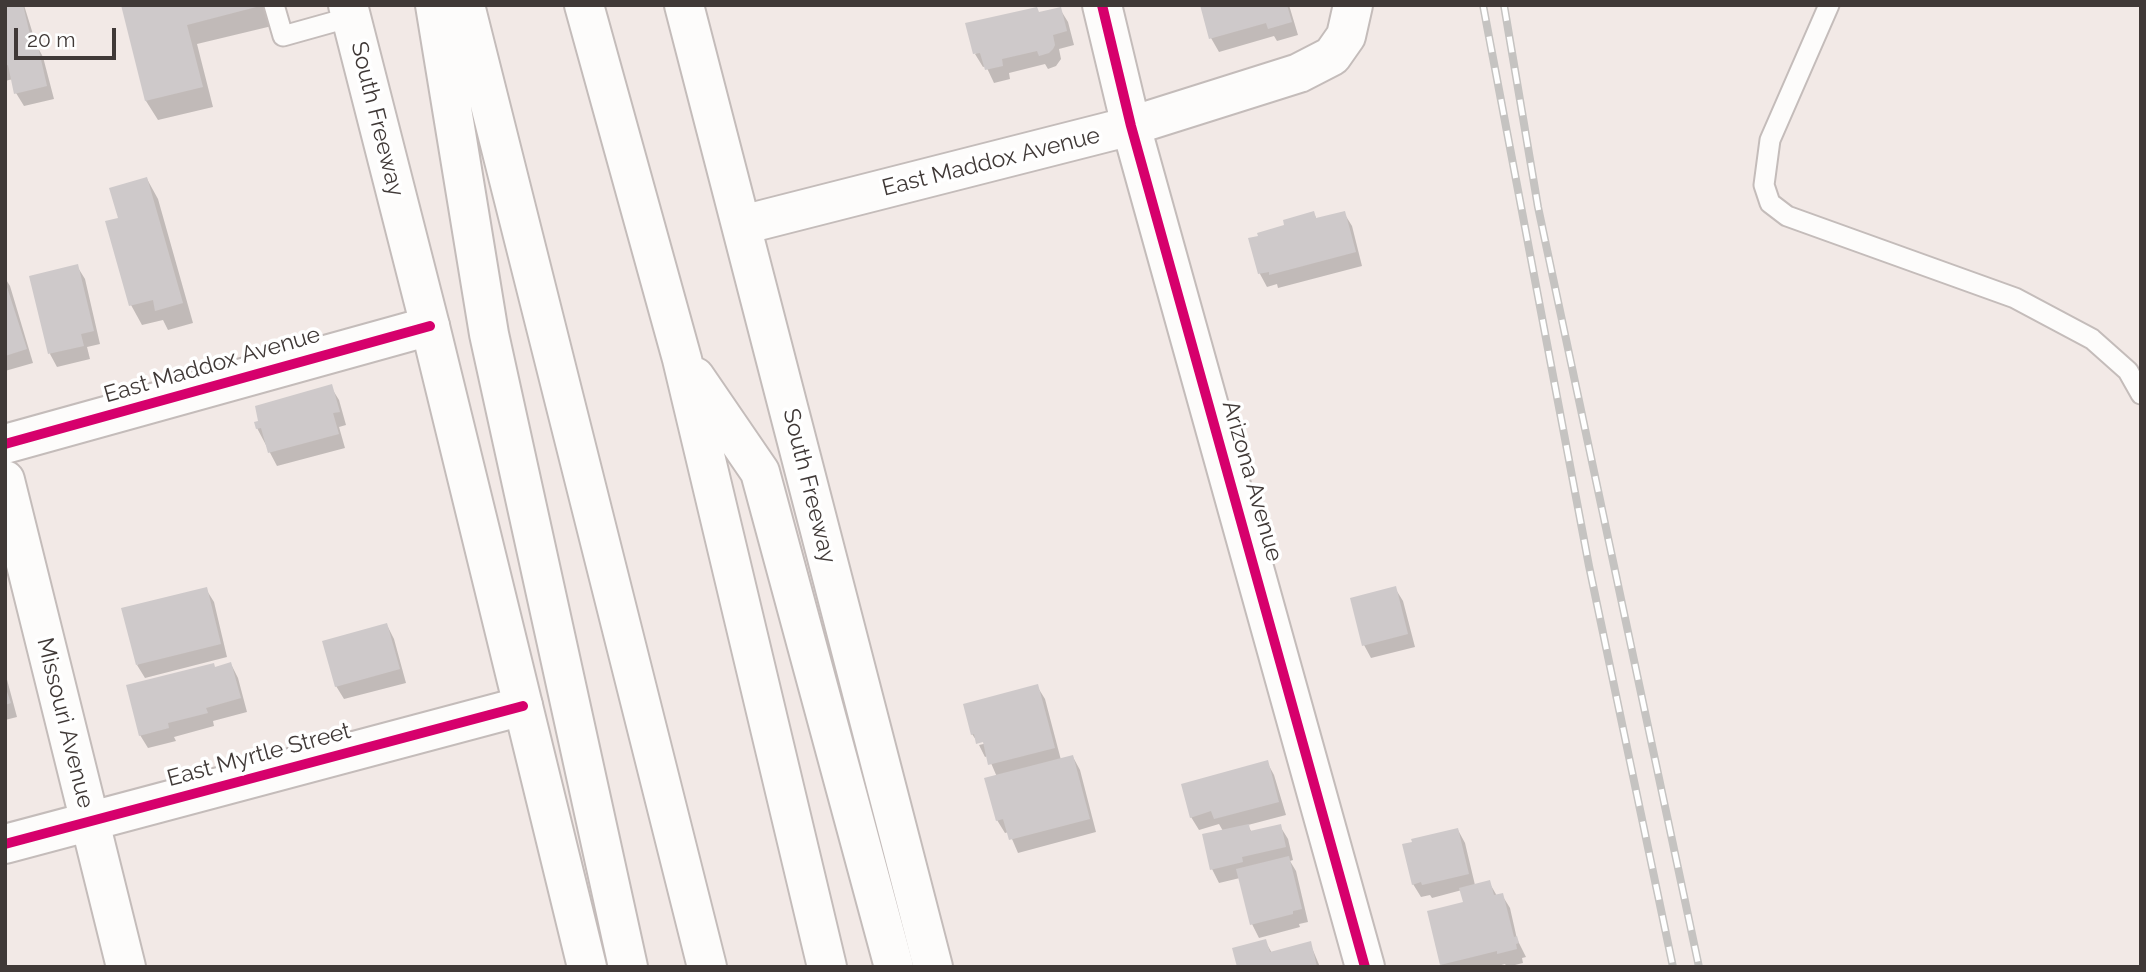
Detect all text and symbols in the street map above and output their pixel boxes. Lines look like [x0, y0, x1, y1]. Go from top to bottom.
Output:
scale bar [18, 14, 119, 58]
text: 20 m [27, 27, 75, 52]
street label: South Freeway [344, 39, 410, 199]
street label: East Maddox Avenue [879, 122, 1103, 202]
street label: East Maddox Avenue [101, 321, 323, 409]
street label: Arizona Avenue [1216, 397, 1288, 565]
street label: South Freeway [776, 406, 842, 566]
street label: Missouri Avenue [31, 635, 99, 811]
street label: East Myrtle Street [164, 717, 354, 793]

